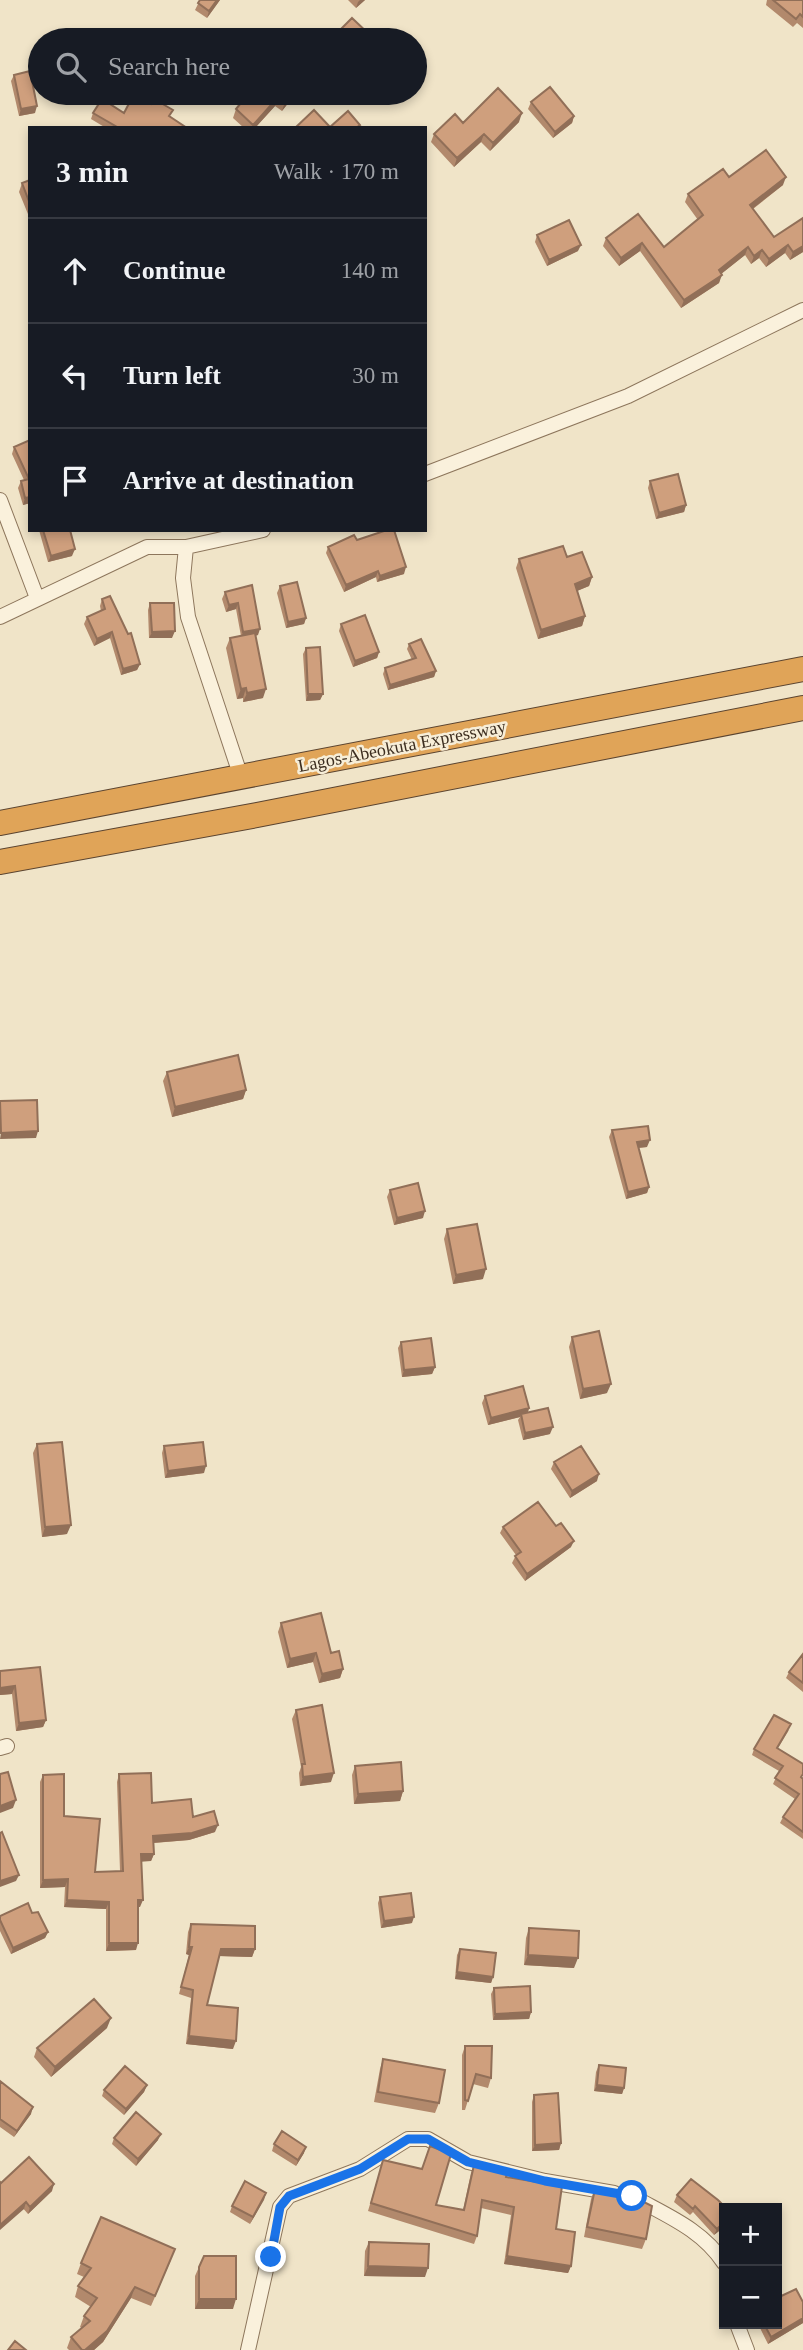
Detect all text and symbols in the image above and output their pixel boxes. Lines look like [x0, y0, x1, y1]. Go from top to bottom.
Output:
search box [28, 28, 427, 105]
icon: search [52, 48, 90, 86]
text: Search here [108, 52, 230, 81]
text: 3 min [56, 155, 129, 188]
text: Walk · 170 m [274, 159, 399, 184]
icon: ahead [56, 252, 94, 290]
text: Continue [123, 256, 226, 285]
text: 140 m [341, 258, 399, 283]
icon: left [56, 357, 94, 395]
text: Turn left [123, 361, 221, 390]
text: 30 m [352, 363, 399, 388]
icon: arrive [56, 462, 94, 500]
text: Arrive at destination [123, 466, 354, 495]
street label: Lagos-Abeokuta Expressway [296, 716, 508, 776]
route start [616, 2180, 647, 2211]
map controls [719, 2203, 782, 2329]
button: + [719, 2203, 782, 2266]
route end [255, 2241, 286, 2272]
button: − [719, 2266, 782, 2329]

